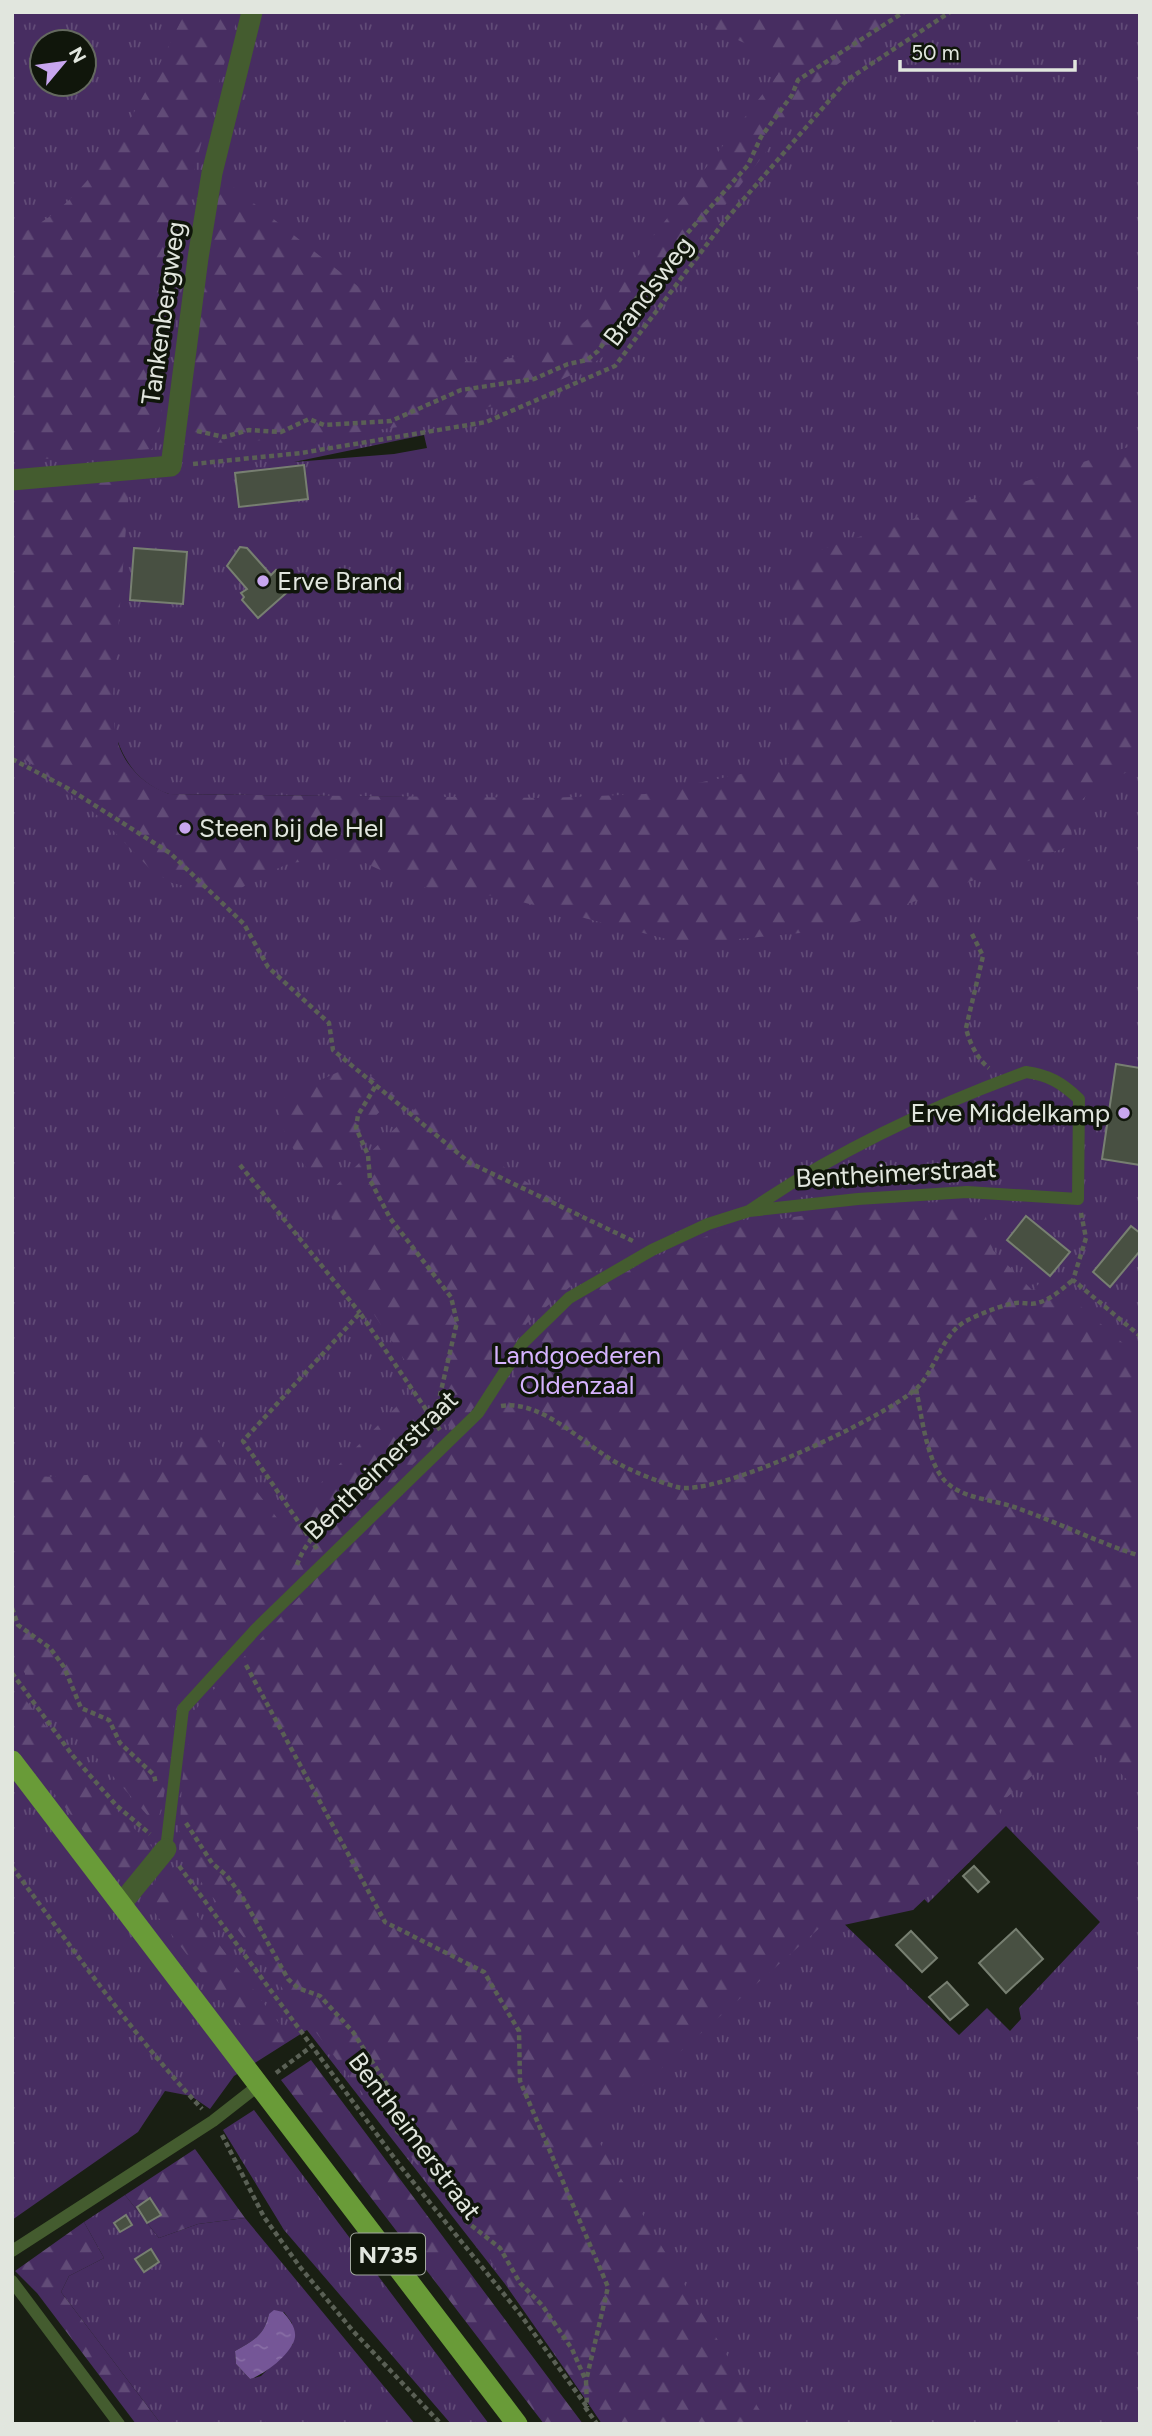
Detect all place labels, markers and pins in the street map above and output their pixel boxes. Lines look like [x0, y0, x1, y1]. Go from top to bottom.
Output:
place label: Erve Brand [277, 565, 403, 597]
marker: Erve Brand [255, 573, 271, 589]
place label: Steen bij de Hel [199, 812, 384, 844]
marker: Steen bij de Hel [177, 820, 193, 836]
place label: Erve Middelkamp [910, 1097, 1110, 1129]
marker: Erve Middelkamp [1116, 1105, 1132, 1121]

